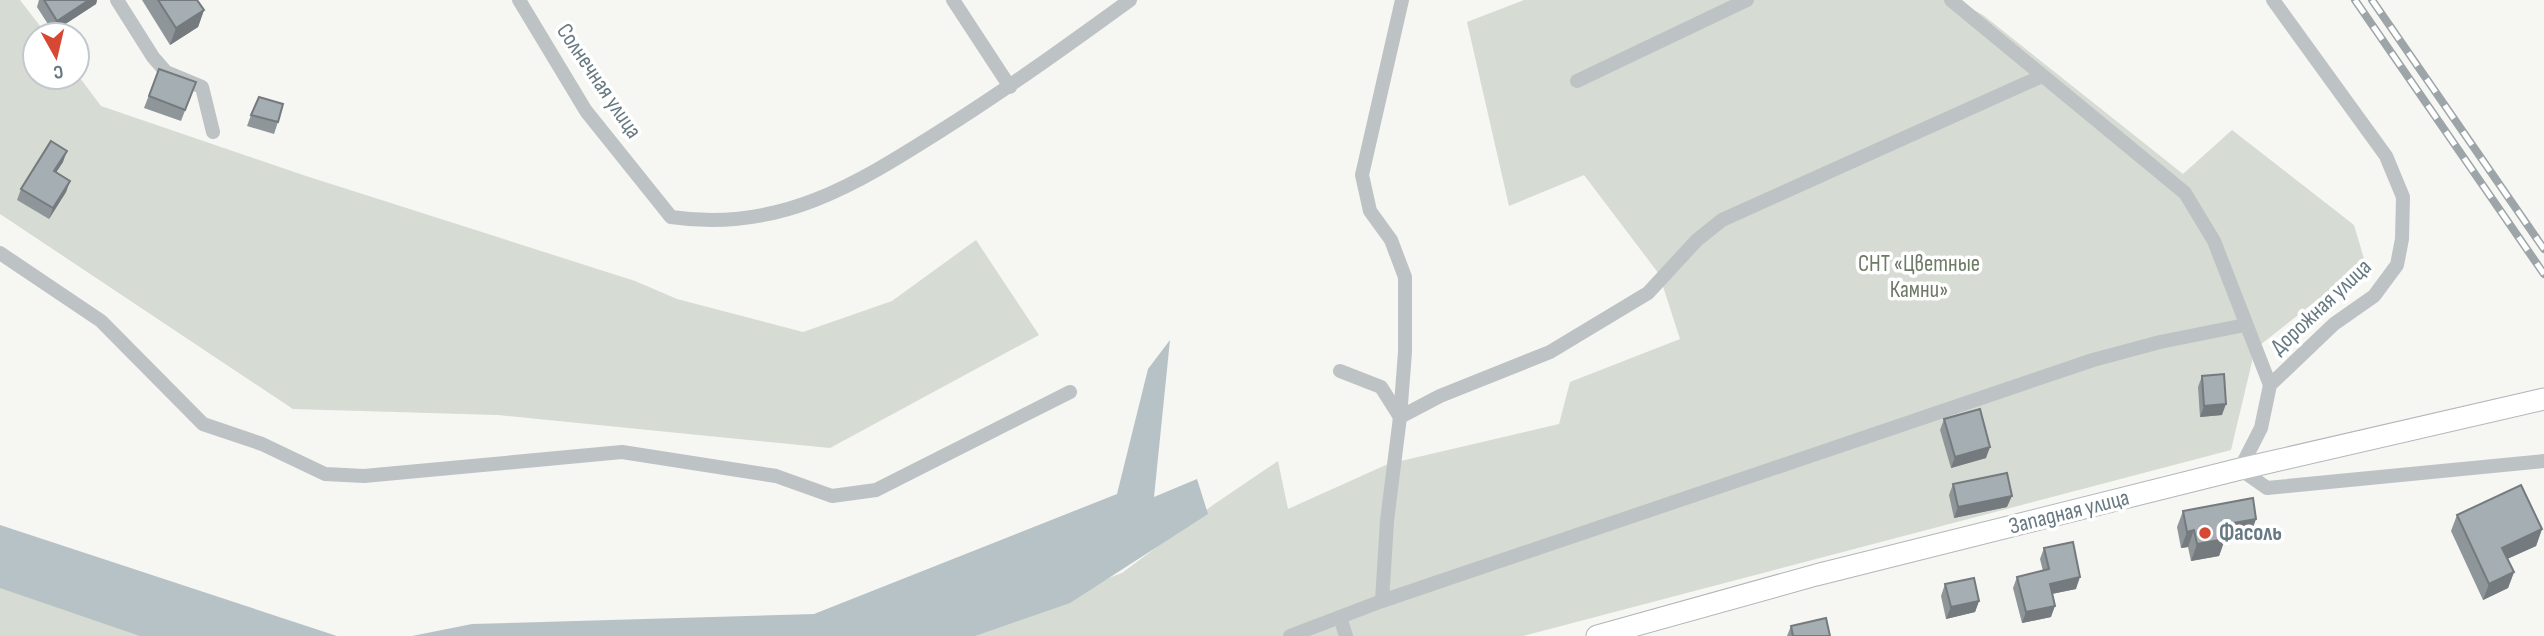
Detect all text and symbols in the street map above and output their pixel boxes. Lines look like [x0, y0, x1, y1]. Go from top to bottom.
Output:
street label: Солнечная улица [550, 18, 648, 144]
north arrow [21, 21, 91, 91]
text: С [51, 59, 65, 83]
park label: СНТ «Цветные Камни» [1858, 250, 1980, 304]
street label: Дорожная улица [2265, 253, 2377, 361]
street label: Западная улица [2006, 484, 2132, 540]
place label: Фасоль [2219, 519, 2282, 547]
marker: Фасоль [2197, 525, 2213, 541]

